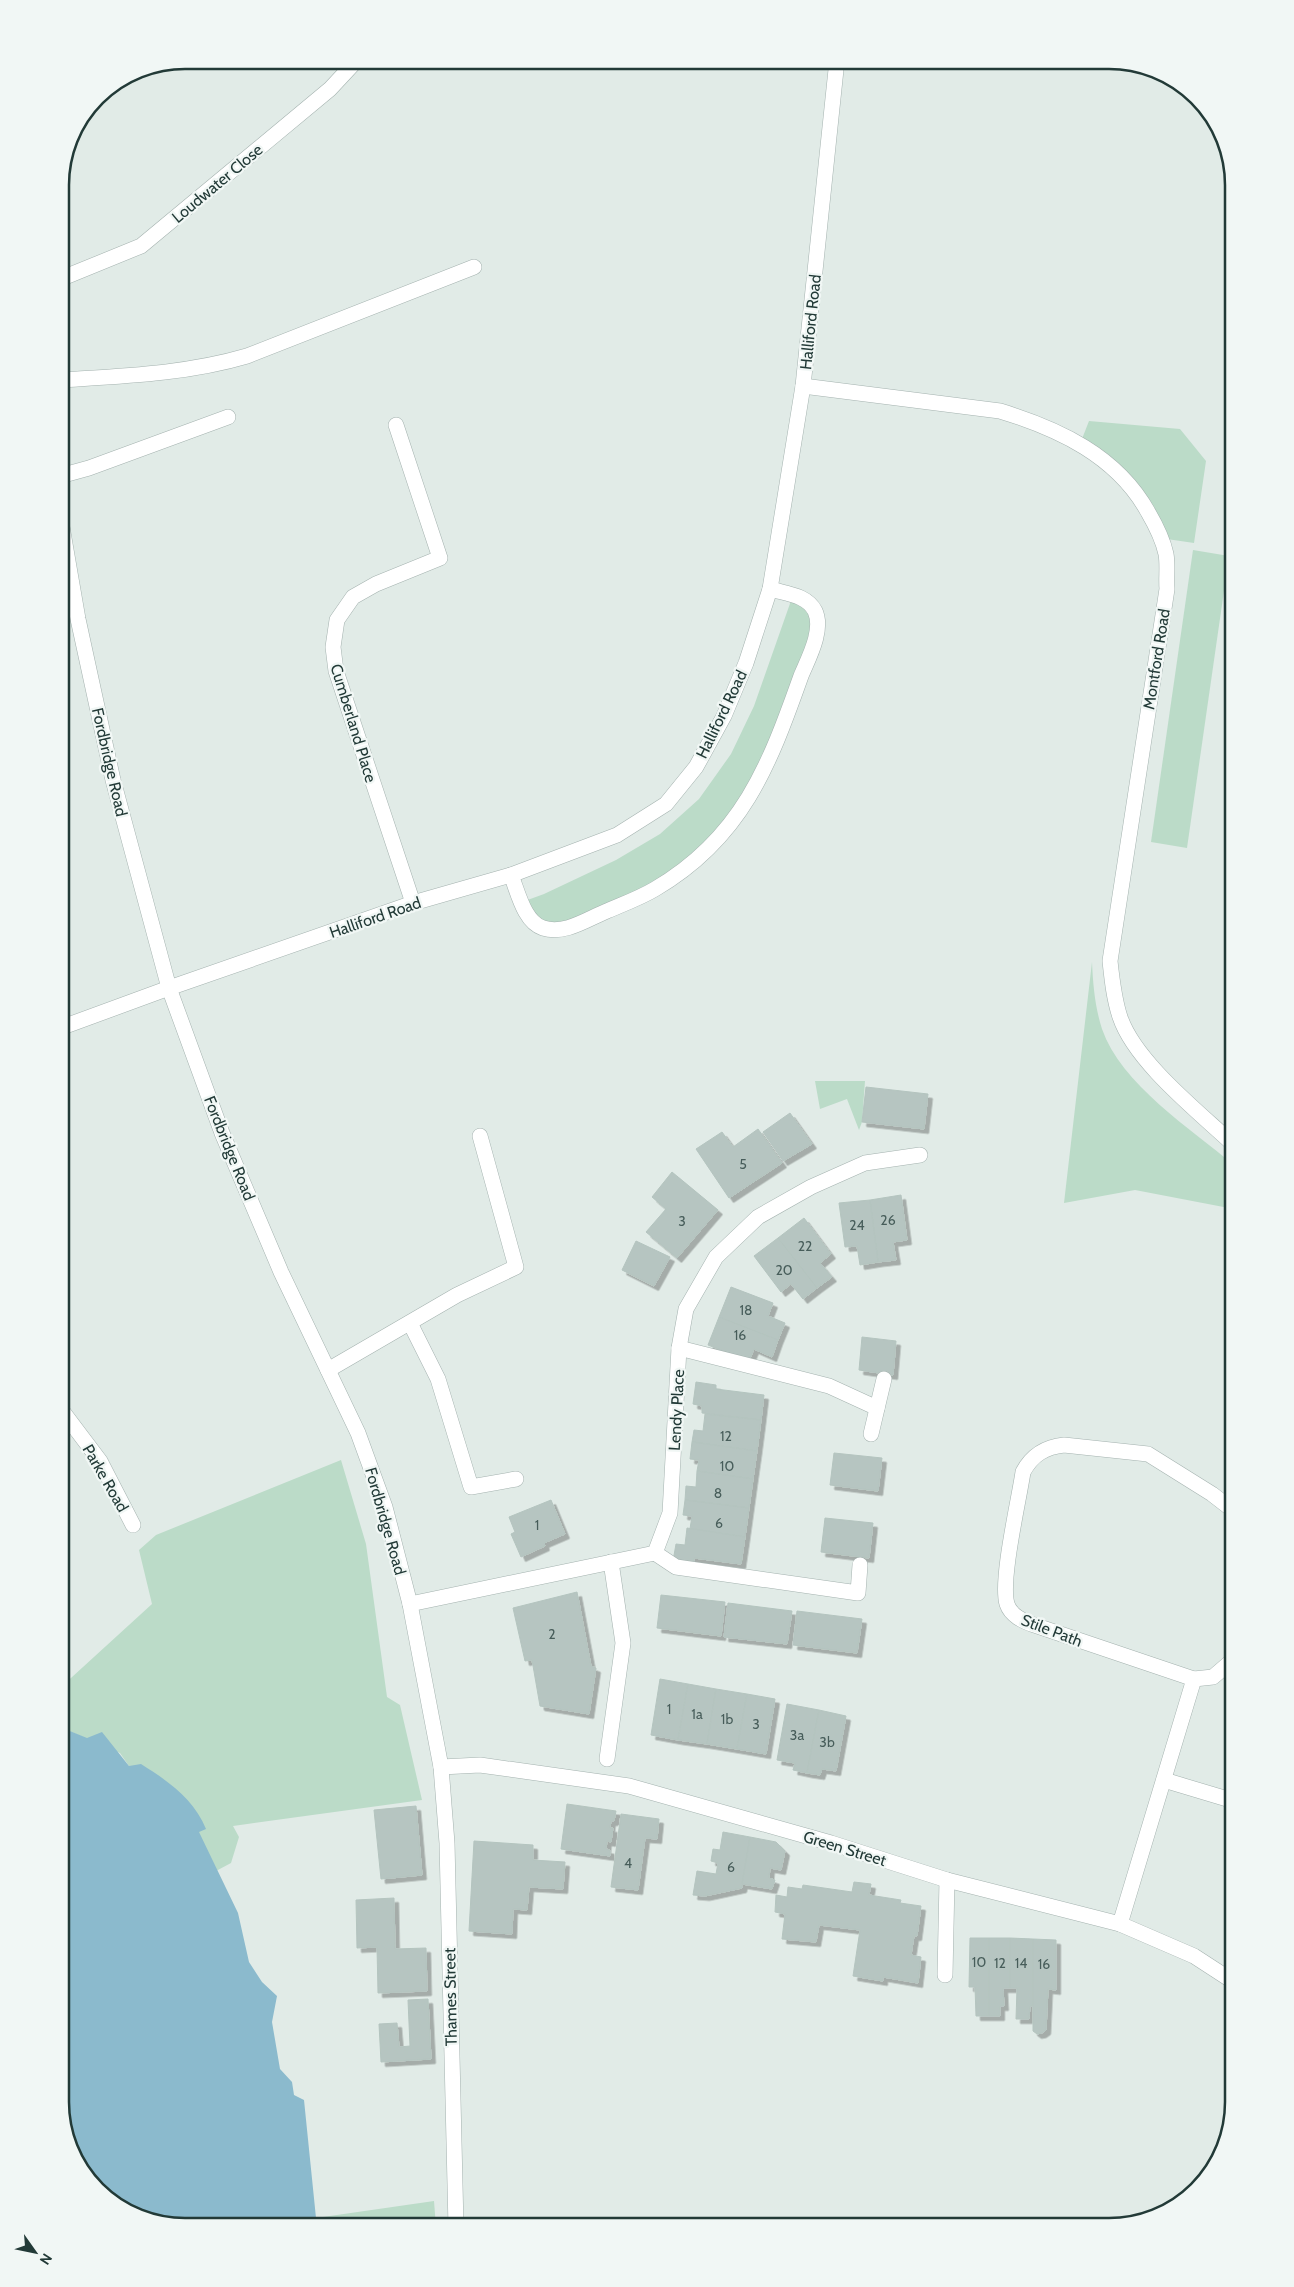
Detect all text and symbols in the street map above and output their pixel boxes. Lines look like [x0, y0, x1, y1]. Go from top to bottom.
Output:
street label: Loudwater Close [168, 140, 266, 227]
street label: Halliford Road [796, 273, 825, 371]
street label: Montford Road [1139, 607, 1174, 711]
street label: Cumberland Place [326, 662, 381, 785]
street label: Halliford Road [692, 667, 751, 761]
street label: Fordbridge Road [88, 706, 131, 818]
street label: Halliford Road [327, 893, 424, 942]
street label: Fordbridge Road [200, 1093, 259, 1203]
house number: 5 [739, 1155, 747, 1173]
house number: 26 [880, 1211, 896, 1229]
house number: 3 [678, 1212, 686, 1230]
house number: 24 [849, 1216, 865, 1234]
house number: 22 [798, 1237, 812, 1255]
house number: 20 [775, 1261, 793, 1279]
house number: 18 [739, 1301, 753, 1319]
house number: 16 [734, 1326, 746, 1344]
street label: Lendy Place [665, 1369, 688, 1451]
house number: 12 [720, 1427, 732, 1445]
street label: Parke Road [79, 1441, 133, 1515]
house number: 10 [720, 1457, 734, 1475]
street label: Fordbridge Road [361, 1465, 410, 1577]
house number: 8 [714, 1484, 722, 1502]
house number: 6 [715, 1514, 723, 1532]
house number: 1 [535, 1516, 539, 1534]
street label: Stile Path [1019, 1610, 1085, 1651]
house number: 2 [548, 1625, 556, 1643]
house number: 1 [667, 1700, 671, 1718]
house number: 1a [691, 1705, 703, 1723]
house number: 1b [721, 1710, 733, 1728]
house number: 3 [752, 1715, 760, 1733]
house number: 3a [790, 1726, 804, 1744]
house number: 3b [819, 1733, 835, 1751]
street label: Green Street [801, 1827, 889, 1870]
house number: 4 [624, 1854, 632, 1872]
house number: 6 [727, 1858, 735, 1876]
street label: Thames Street [440, 1947, 461, 2046]
house number: 10 [972, 1953, 986, 1971]
house number: 12 [994, 1954, 1006, 1972]
house number: 14 [1015, 1954, 1027, 1972]
house number: 16 [1038, 1955, 1050, 1973]
north arrow [10, 2227, 60, 2277]
text: N [36, 2250, 56, 2268]

